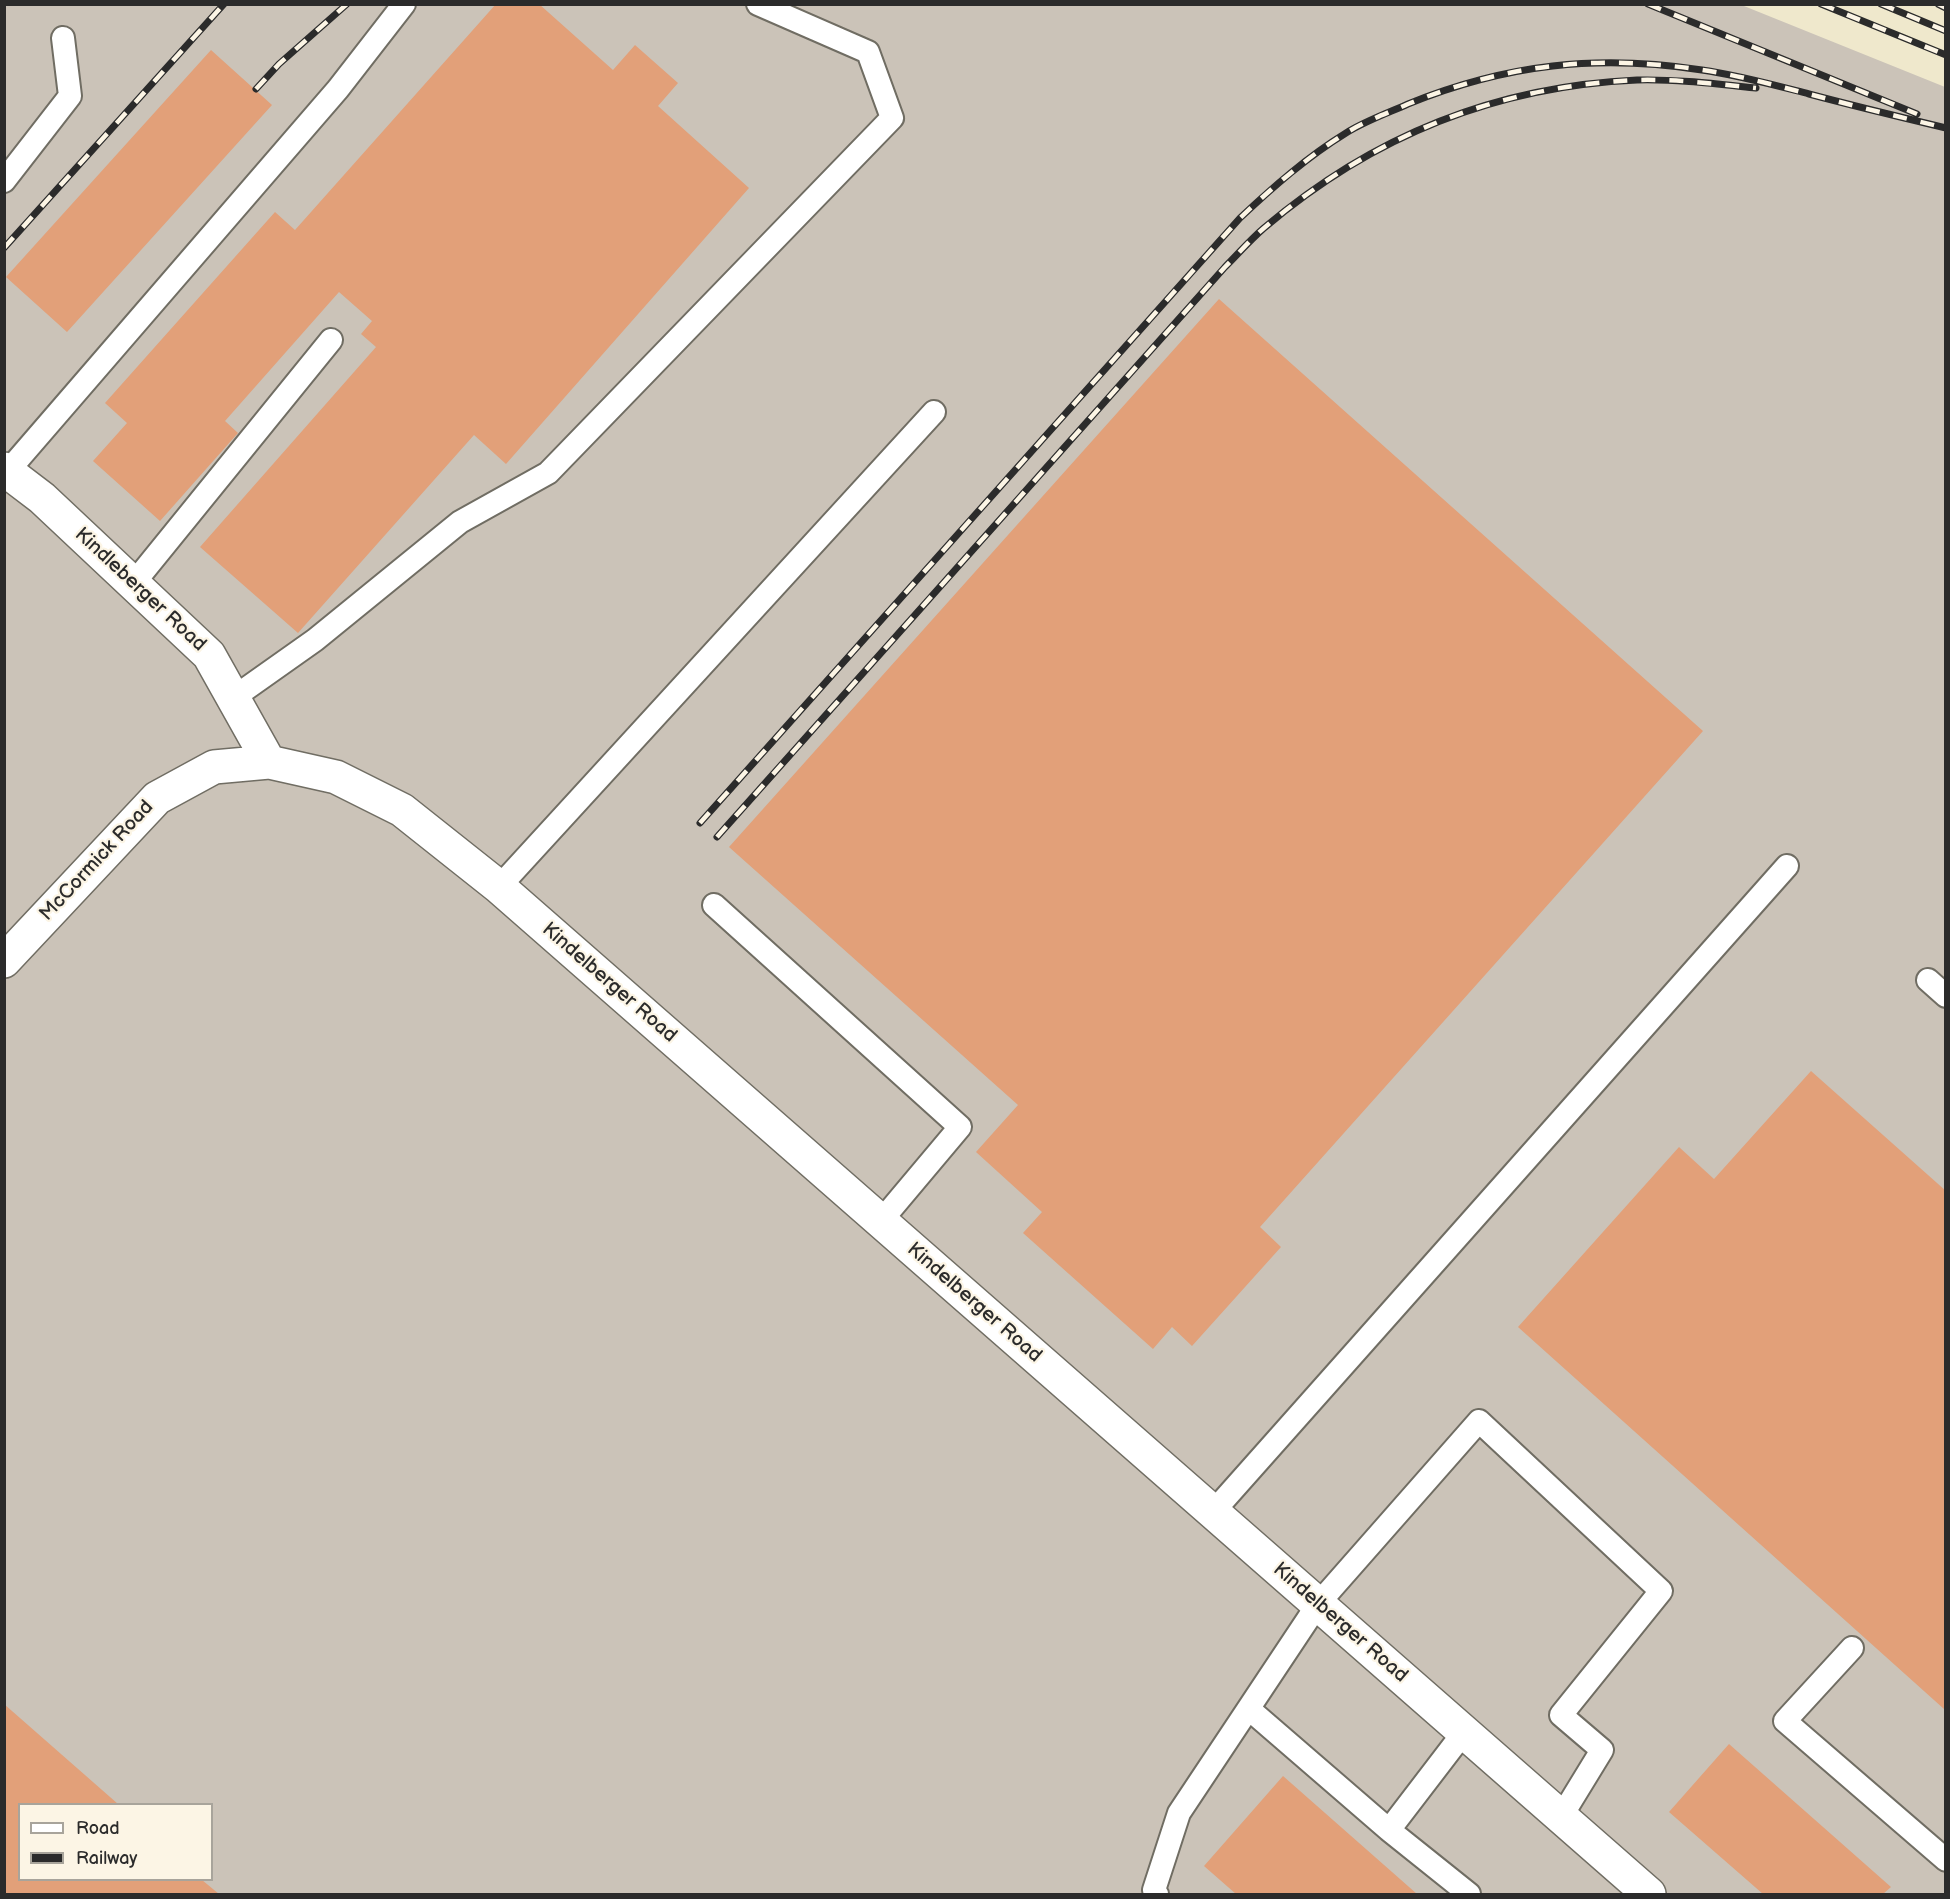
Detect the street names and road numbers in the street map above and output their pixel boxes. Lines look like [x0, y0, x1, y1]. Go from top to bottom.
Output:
street label: Kindleberger Road [69, 523, 211, 657]
street label: McCormick Road [35, 796, 159, 926]
street label: Kindelberger Road [537, 918, 681, 1048]
street label: Kindelberger Road [902, 1238, 1046, 1368]
street label: Kindelberger Road [1268, 1558, 1412, 1688]

